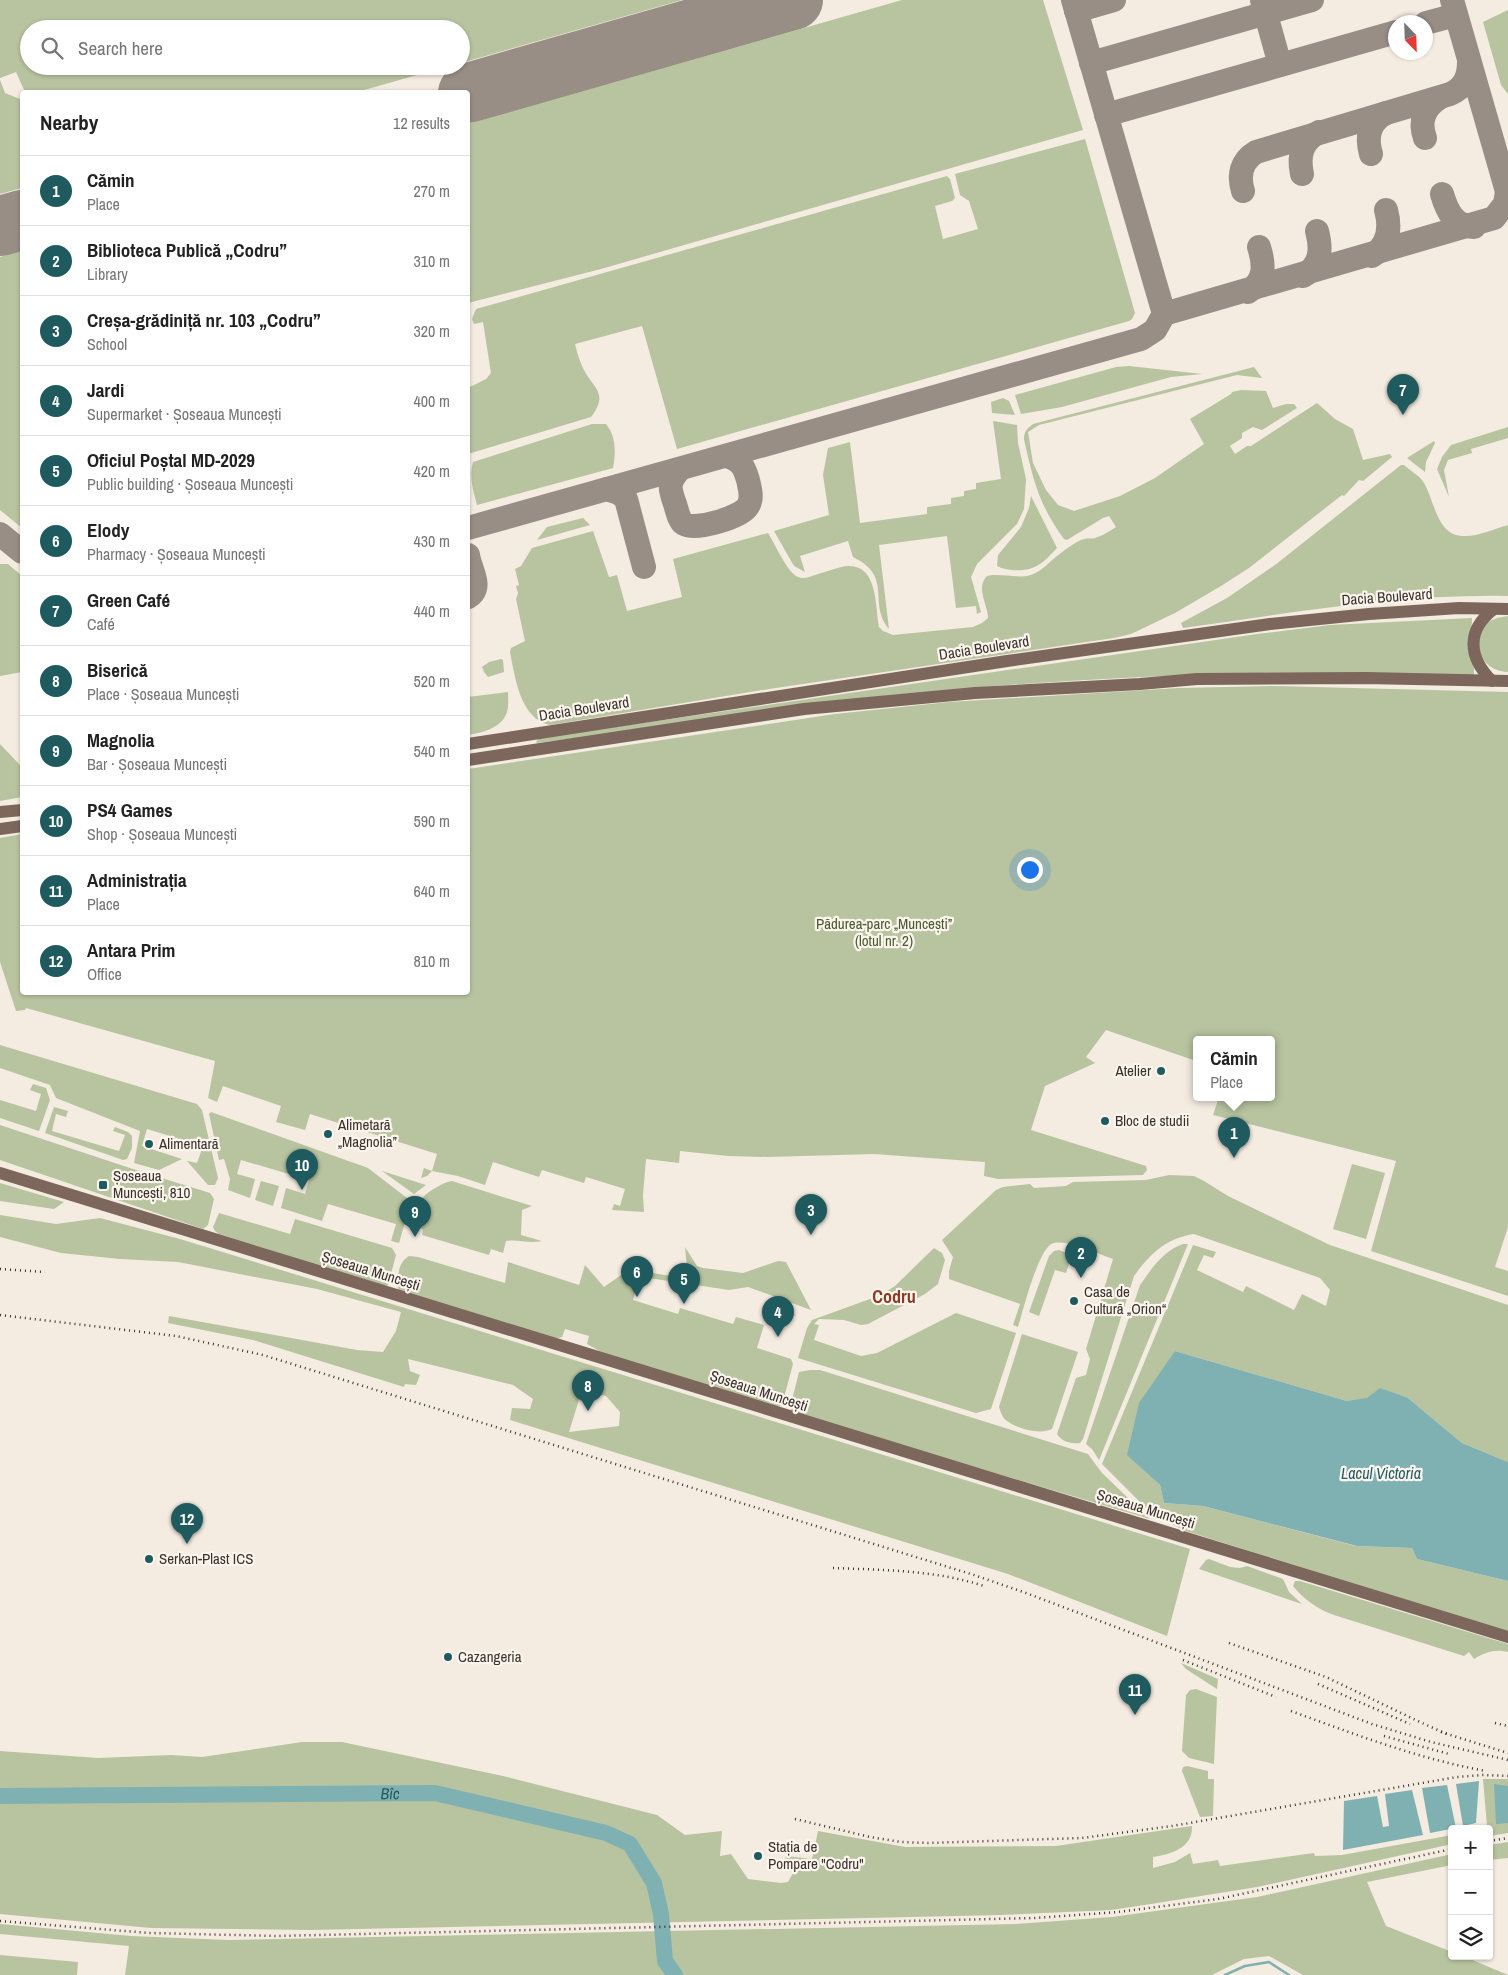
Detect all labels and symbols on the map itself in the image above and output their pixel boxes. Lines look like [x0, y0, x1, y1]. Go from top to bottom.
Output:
north arrow [1388, 15, 1433, 60]
pin: 7 [1387, 374, 1419, 415]
street label: Dacia Boulevard [1341, 583, 1433, 610]
street label: Dacia Boulevard [937, 630, 1030, 665]
street label: Dacia Boulevard [537, 691, 630, 726]
your location [1017, 857, 1043, 883]
park label: Pădurea-parc „Muncești” (lotul nr. 2) [816, 913, 952, 951]
place label: Atelier [1114, 1060, 1151, 1081]
marker: Atelier [1155, 1065, 1167, 1077]
place label: Bloc de studii [1115, 1110, 1190, 1131]
place label: Alimetară „Magnolia” [337, 1114, 397, 1152]
marker: Bloc de studii [1099, 1115, 1111, 1127]
pin: 1 [1218, 1117, 1250, 1158]
marker: Alimetară „Magnolia” [322, 1128, 334, 1140]
place label: Alimentară [158, 1133, 219, 1154]
marker: Alimentară [143, 1138, 155, 1150]
pin: 10 [286, 1149, 318, 1190]
place label: Șoseaua Muncești, 810 [113, 1165, 190, 1203]
marker: Șoseaua Muncești, 810 [97, 1179, 109, 1191]
pin: 3 [795, 1194, 827, 1235]
pin: 9 [399, 1196, 431, 1237]
pin: 2 [1065, 1237, 1097, 1278]
street label: Șoseaua Muncești [319, 1246, 423, 1295]
pin: 6 [621, 1256, 653, 1297]
pin: 5 [668, 1263, 700, 1304]
place label: Casa de Cultură „Orion“ [1084, 1281, 1166, 1319]
district label: Codru [872, 1284, 916, 1309]
marker: Casa de Cultură „Orion“ [1068, 1295, 1080, 1307]
pin: 4 [762, 1296, 794, 1337]
street label: Șoseaua Muncești [707, 1365, 811, 1416]
pin: 8 [572, 1370, 604, 1411]
water label: Lacul Victoria [1341, 1462, 1421, 1484]
street label: Șoseaua Muncești [1094, 1484, 1198, 1533]
pin: 12 [171, 1503, 203, 1544]
place label: Serkan-Plast ICS [159, 1548, 253, 1569]
marker: Serkan-Plast ICS [143, 1553, 155, 1565]
place label: Cazangeria [458, 1646, 522, 1667]
marker: Cazangeria [442, 1651, 454, 1663]
pin: 11 [1119, 1674, 1151, 1715]
water label: Bîc [380, 1782, 400, 1804]
place label: Stația de Pompare "Codru" [768, 1836, 864, 1874]
marker: Stația de Pompare "Codru" [752, 1850, 764, 1862]

